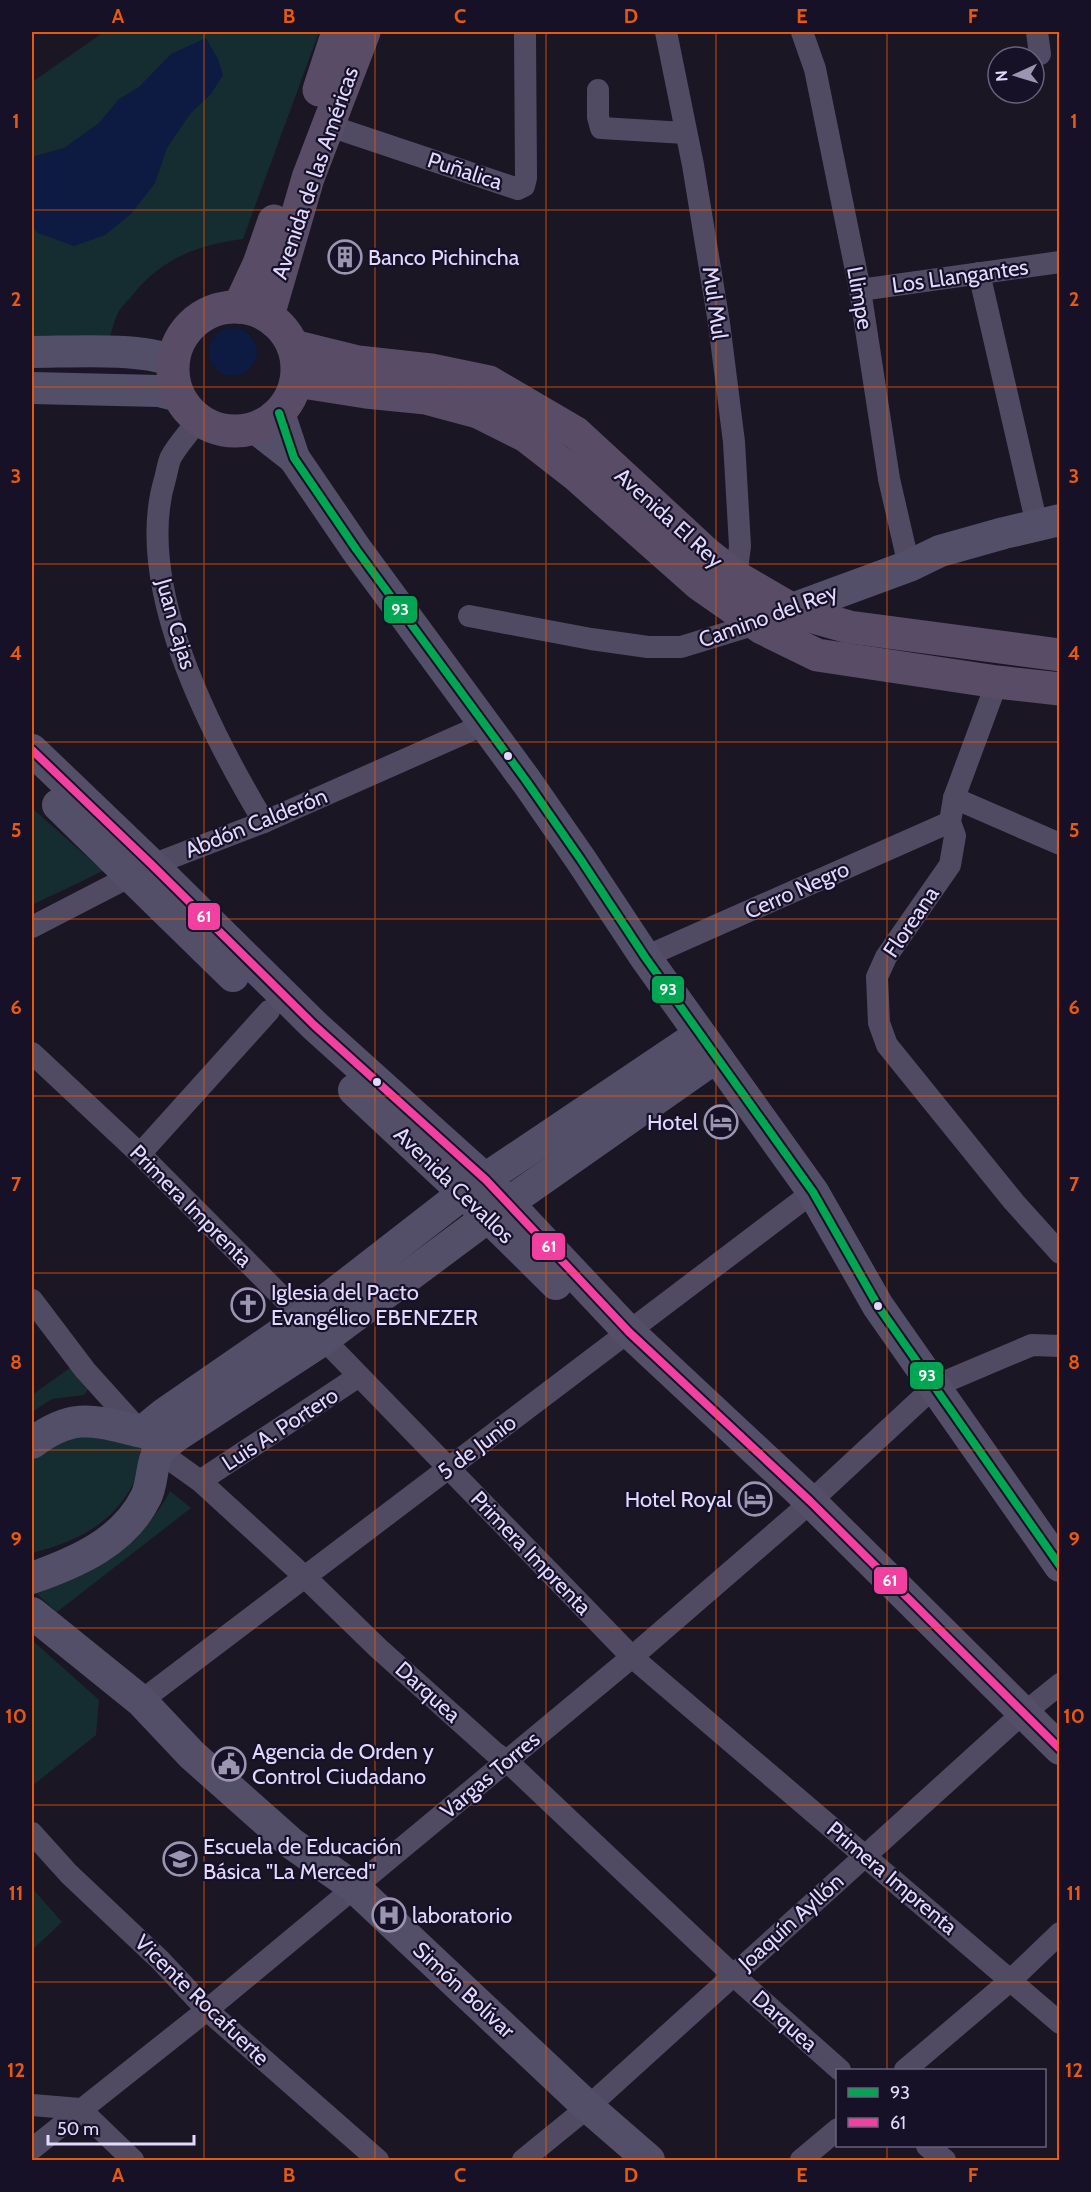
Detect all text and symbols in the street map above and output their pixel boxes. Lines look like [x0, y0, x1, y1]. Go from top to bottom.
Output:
text: A [112, 4, 125, 28]
text: B [283, 4, 295, 28]
text: C [454, 4, 466, 28]
text: D [624, 4, 638, 28]
text: E [796, 4, 808, 28]
text: F [968, 4, 979, 28]
north arrow [986, 45, 1046, 105]
street label: Avenida de las Américas [266, 63, 364, 283]
text: N [992, 70, 1011, 82]
text: 1 [12, 109, 20, 133]
text: 1 [1070, 109, 1078, 133]
street label: Puñalica [424, 146, 506, 196]
building icon: Banco Pichincha [327, 239, 363, 275]
place label: Banco Pichincha [368, 244, 520, 271]
street label: Los Llangantes [890, 253, 1030, 299]
street label: Llimpe [841, 264, 879, 332]
street label: Mul Mul [697, 265, 734, 342]
text: 2 [11, 287, 21, 311]
text: 2 [1069, 287, 1079, 311]
street label: Avenida El Rey [609, 462, 729, 574]
text: 3 [11, 464, 21, 488]
text: 3 [1069, 464, 1079, 488]
street label: Juan Cajas [150, 575, 202, 672]
street label: Camino del Rey [695, 578, 841, 654]
line badge: 93 [383, 595, 418, 624]
text: 93 [391, 600, 409, 619]
text: 4 [10, 641, 22, 665]
text: 4 [1068, 641, 1080, 665]
unlabelled marker [502, 750, 514, 762]
street label: Abdón Calderón [181, 782, 331, 864]
text: 5 [11, 818, 21, 842]
text: 5 [1069, 818, 1079, 842]
street label: Cerro Negro [741, 855, 853, 925]
street label: Floreana [877, 881, 945, 963]
line badge: 61 [187, 902, 221, 931]
text: 61 [197, 907, 211, 926]
line badge: 93 [651, 975, 685, 1004]
text: 93 [659, 980, 677, 999]
text: 6 [10, 995, 22, 1019]
text: 6 [1068, 995, 1080, 1019]
unlabelled marker [371, 1076, 383, 1088]
hotel icon: Hotel [703, 1104, 739, 1140]
place label: Hotel [647, 1109, 699, 1136]
street label: Avenida Cevallos [388, 1121, 520, 1249]
street label: Primera Imprenta [124, 1139, 258, 1273]
text: 7 [11, 1172, 22, 1196]
text: 7 [1069, 1172, 1080, 1196]
line badge: 61 [531, 1232, 566, 1261]
text: 61 [542, 1237, 556, 1256]
place label: Iglesia del Pacto Evangélico EBENEZER [271, 1279, 478, 1331]
church icon: Iglesia del Pacto Evangélico EBENEZER [230, 1287, 266, 1323]
unlabelled marker [872, 1300, 884, 1312]
text: 8 [10, 1350, 22, 1374]
text: 8 [1068, 1350, 1080, 1374]
line badge: 93 [909, 1361, 944, 1390]
text: 93 [918, 1366, 936, 1385]
street label: Luis A. Portero [217, 1381, 343, 1477]
street label: 5 de Junio [432, 1409, 522, 1485]
hotel icon: Hotel Royal [737, 1481, 773, 1517]
street label: Primera Imprenta [465, 1485, 597, 1621]
place label: Hotel Royal [625, 1486, 733, 1513]
text: 9 [10, 1527, 22, 1551]
text: 9 [1068, 1527, 1080, 1551]
line badge: 61 [873, 1566, 908, 1595]
text: 61 [883, 1571, 897, 1590]
street label: Darquea [390, 1656, 467, 1729]
text: 10 [5, 1704, 27, 1728]
text: 10 [1063, 1704, 1085, 1728]
street label: Vargas Torres [435, 1726, 545, 1824]
place label: Agencia de Orden y Control Ciudadano [252, 1738, 434, 1790]
public building icon: Agencia de Orden y Control Ciudadano [211, 1746, 247, 1782]
street label: Primera Imprenta [821, 1816, 963, 1941]
place label: Escuela de Educación Básica "La Merced" [203, 1833, 401, 1885]
school or university icon: Escuela de Educación Básica "La Merced" [162, 1841, 198, 1877]
street label: Joaquín Ayllón [732, 1868, 849, 1977]
text: 11 [9, 1881, 23, 1905]
text: 11 [1067, 1881, 1081, 1905]
hospital icon: laboratorio [371, 1897, 407, 1933]
place label: laboratorio [412, 1902, 512, 1929]
street label: Vicente Rocafuerte [129, 1929, 275, 2071]
street label: Simón Bolívar [408, 1936, 521, 2044]
street label: Darquea [747, 1985, 824, 2058]
text: 12 [7, 2058, 25, 2082]
text: 12 [1065, 2058, 1083, 2082]
legend [836, 2069, 1046, 2147]
text: 93 [890, 2082, 910, 2104]
scale bar [48, 2108, 194, 2146]
text: 61 [890, 2112, 906, 2134]
text: 50 m [57, 2118, 99, 2140]
text: A [112, 2163, 125, 2187]
text: B [283, 2163, 295, 2187]
text: C [454, 2163, 466, 2187]
text: D [624, 2163, 638, 2187]
text: E [796, 2163, 808, 2187]
text: F [968, 2163, 979, 2187]

